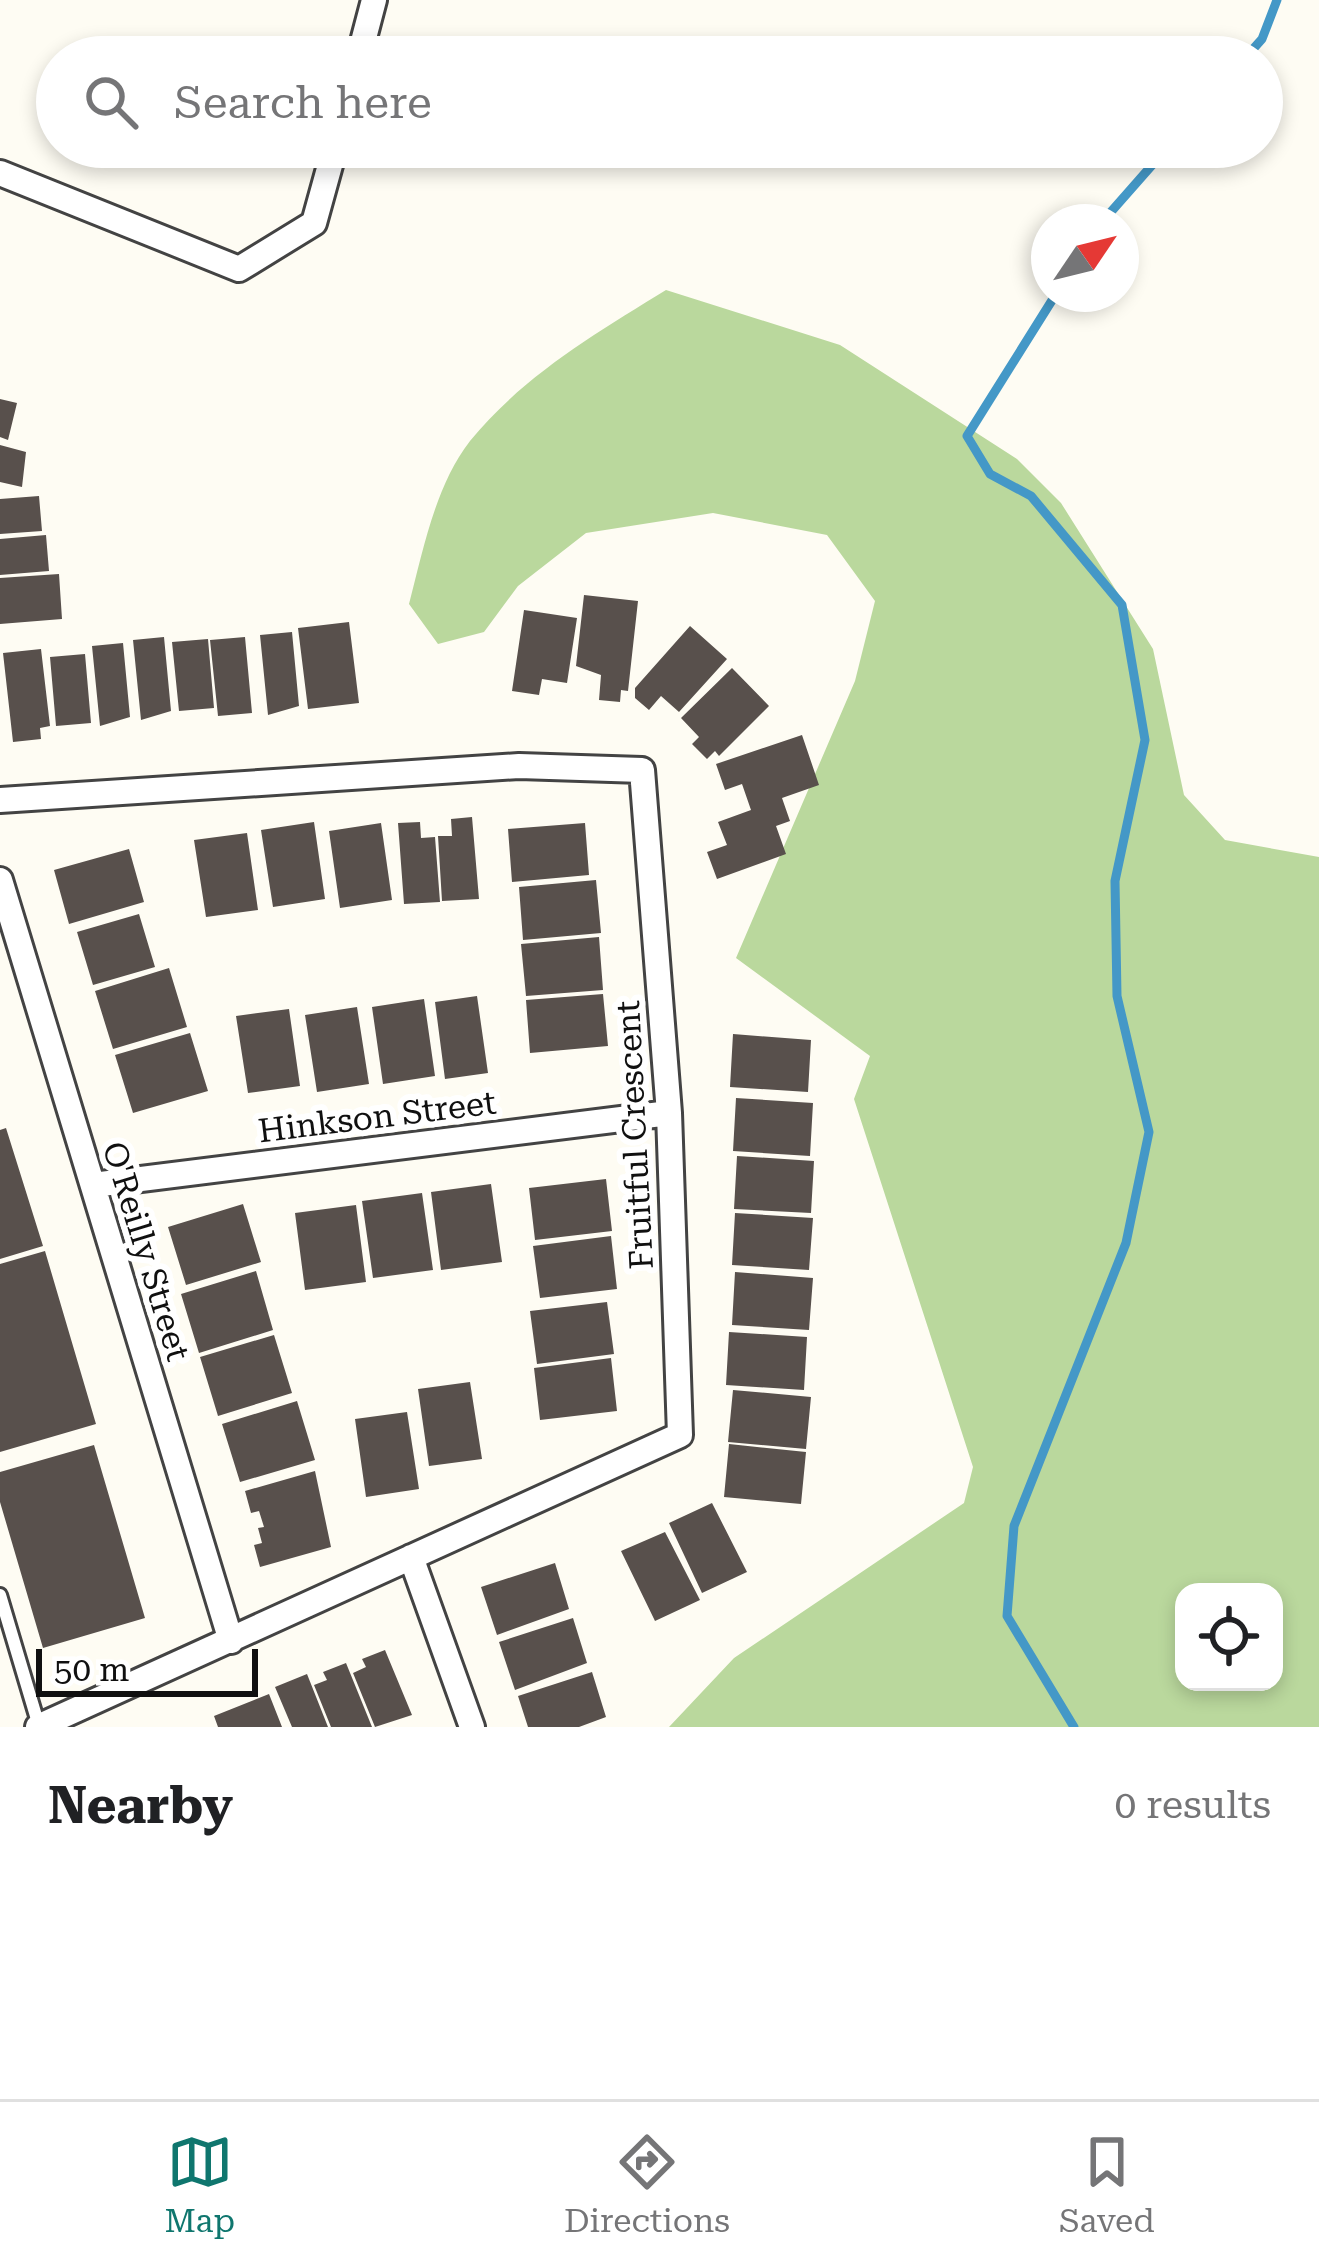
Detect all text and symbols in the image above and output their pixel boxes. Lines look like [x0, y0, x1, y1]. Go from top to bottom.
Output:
search box [36, 36, 1283, 168]
icon: search [78, 69, 144, 135]
text: Search here [174, 76, 432, 129]
north arrow [1031, 204, 1139, 312]
street label: Fruitful Crescent [608, 999, 661, 1270]
street label: Hinkson Street [256, 1083, 498, 1150]
street label: O'Reilly Street [95, 1137, 198, 1365]
map controls [1175, 1583, 1283, 1691]
button: locate [1175, 1583, 1283, 1691]
scale bar [36, 1643, 258, 1696]
text: 50 m [54, 1650, 129, 1689]
text: Nearby [48, 1776, 233, 1835]
text: 0 results [1114, 1782, 1271, 1828]
tab: Map [164, 2129, 235, 2240]
tab: Directions [564, 2129, 730, 2240]
tab: Saved [1059, 2129, 1155, 2240]

